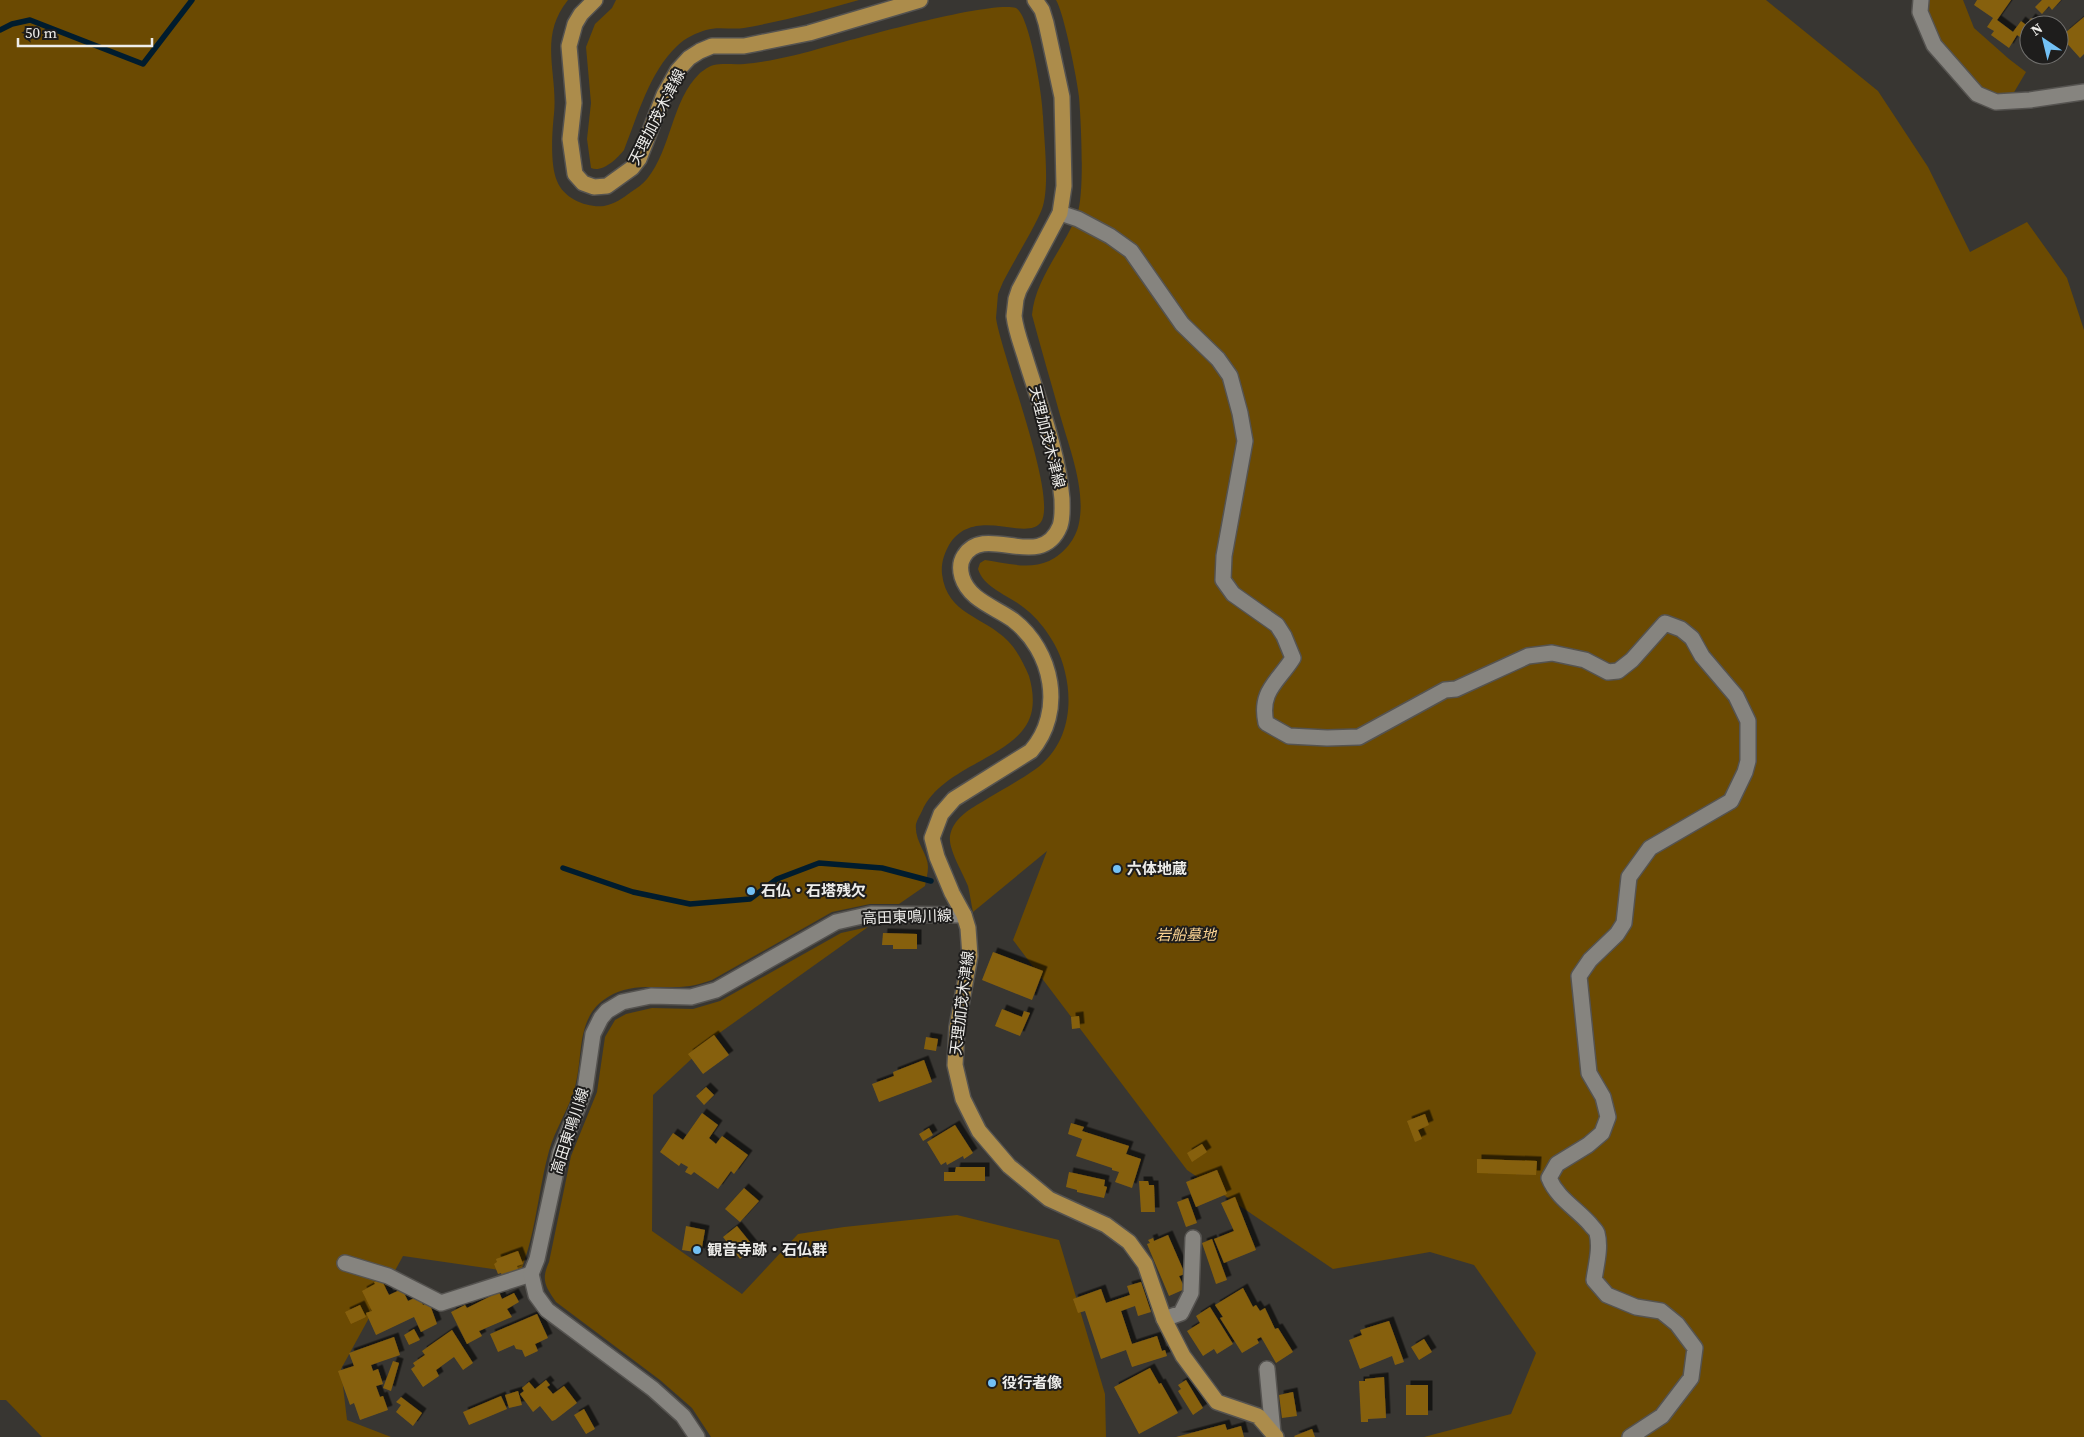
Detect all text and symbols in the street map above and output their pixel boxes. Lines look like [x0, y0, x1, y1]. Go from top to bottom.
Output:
scale bar [18, 15, 151, 47]
north arrow [2019, 15, 2069, 65]
text: N [2027, 18, 2046, 40]
text: 50 m [25, 22, 57, 43]
street label: 天理加茂木津線 [623, 65, 690, 168]
street label: 天理加茂木津線 [1025, 383, 1070, 490]
place label: 六体地蔵 [1127, 858, 1187, 879]
marker: 六体地蔵 [1111, 863, 1123, 875]
place label: 石仏・石塔残欠 [761, 880, 866, 901]
marker: 石仏・石塔残欠 [745, 885, 757, 897]
street label: 高田東鳴川線 [862, 904, 952, 929]
park label: 岩船墓地 [1156, 924, 1218, 945]
street label: 天理加茂木津線 [945, 950, 978, 1056]
street label: 高田東鳴川線 [546, 1085, 593, 1177]
place label: 観音寺跡・石仏群 [707, 1239, 827, 1260]
marker: 観音寺跡・石仏群 [691, 1244, 703, 1256]
place label: 役行者像 [1002, 1372, 1062, 1393]
marker: 役行者像 [986, 1377, 998, 1389]

